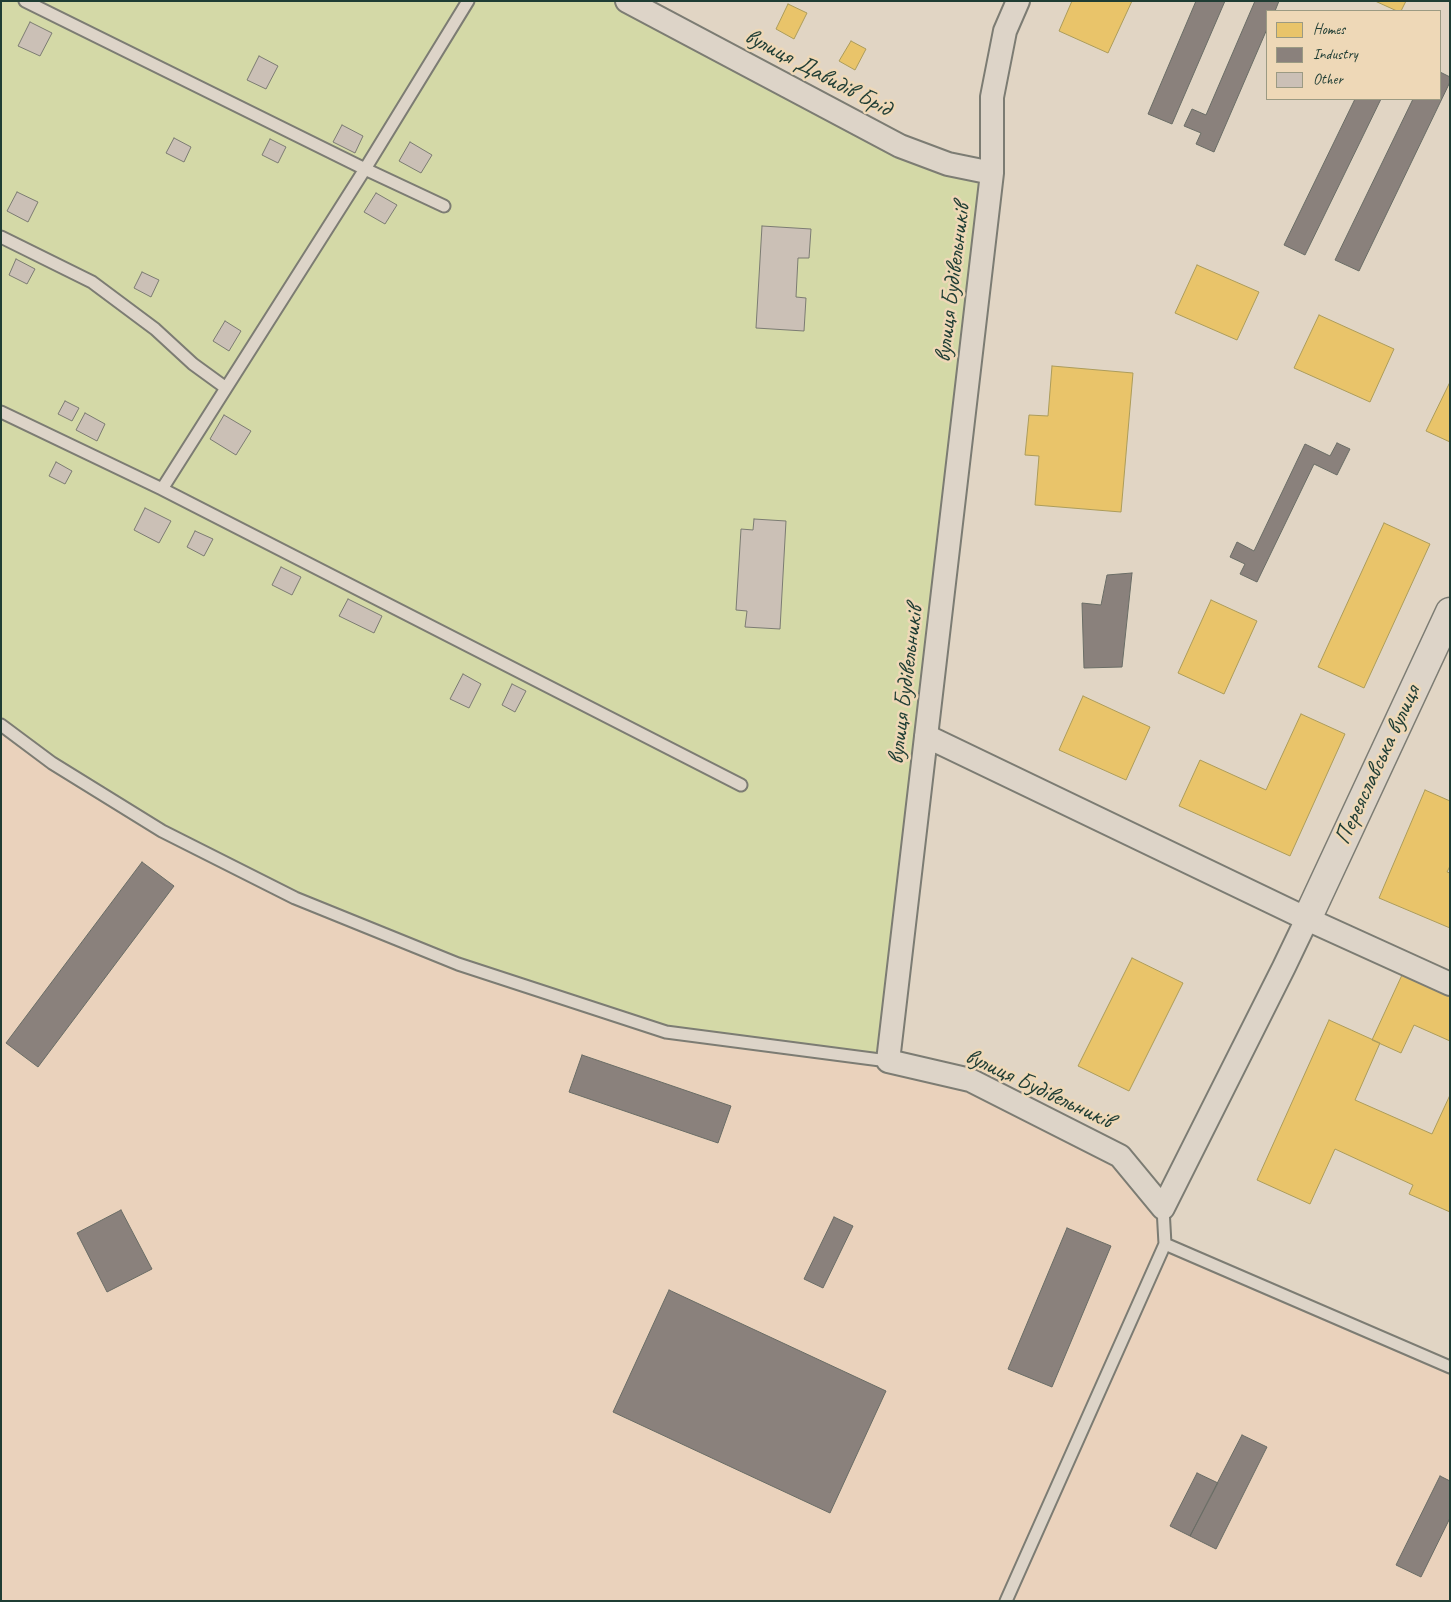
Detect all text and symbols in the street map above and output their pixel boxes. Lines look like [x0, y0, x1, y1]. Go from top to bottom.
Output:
legend [1266, 10, 1441, 100]
text: Homes [1313, 20, 1345, 39]
street label: вулиця Давидів Брід [740, 22, 896, 124]
text: Industry [1313, 45, 1358, 64]
text: Other [1313, 70, 1343, 89]
street label: вулиця Будівельників [929, 202, 977, 364]
street label: вулиця Будівельників [882, 604, 930, 766]
street label: Переяславська вулиця [1329, 681, 1427, 849]
street label: вулиця Будівельників [961, 1042, 1117, 1136]

